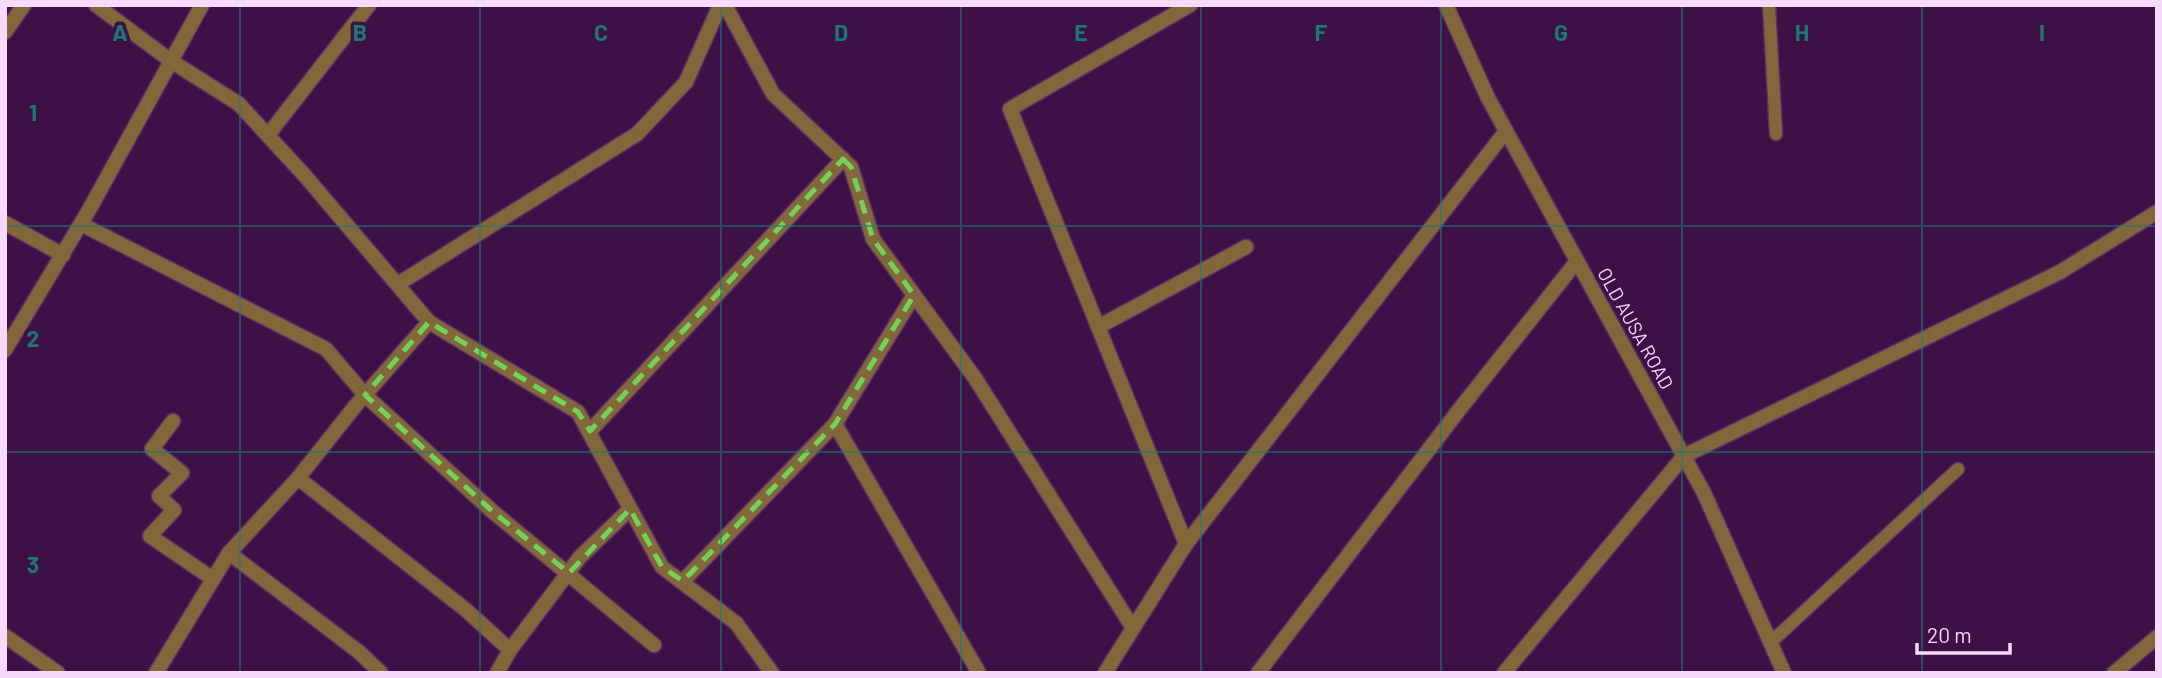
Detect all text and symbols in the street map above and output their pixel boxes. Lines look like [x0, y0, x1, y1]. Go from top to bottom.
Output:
text: A [112, 18, 128, 46]
text: B [353, 18, 367, 46]
text: C [594, 18, 608, 46]
text: D [834, 18, 848, 46]
text: E [1074, 18, 1088, 46]
text: F [1315, 18, 1328, 46]
text: G [1554, 18, 1568, 46]
text: H [1795, 18, 1809, 46]
text: I [2039, 18, 2045, 46]
text: 1 [29, 98, 37, 126]
street label: OLD AUSA ROAD [1593, 263, 1679, 393]
text: 2 [27, 324, 39, 352]
text: 3 [27, 550, 39, 578]
scale bar [1917, 612, 2010, 656]
text: 20 m [1927, 622, 1972, 647]

